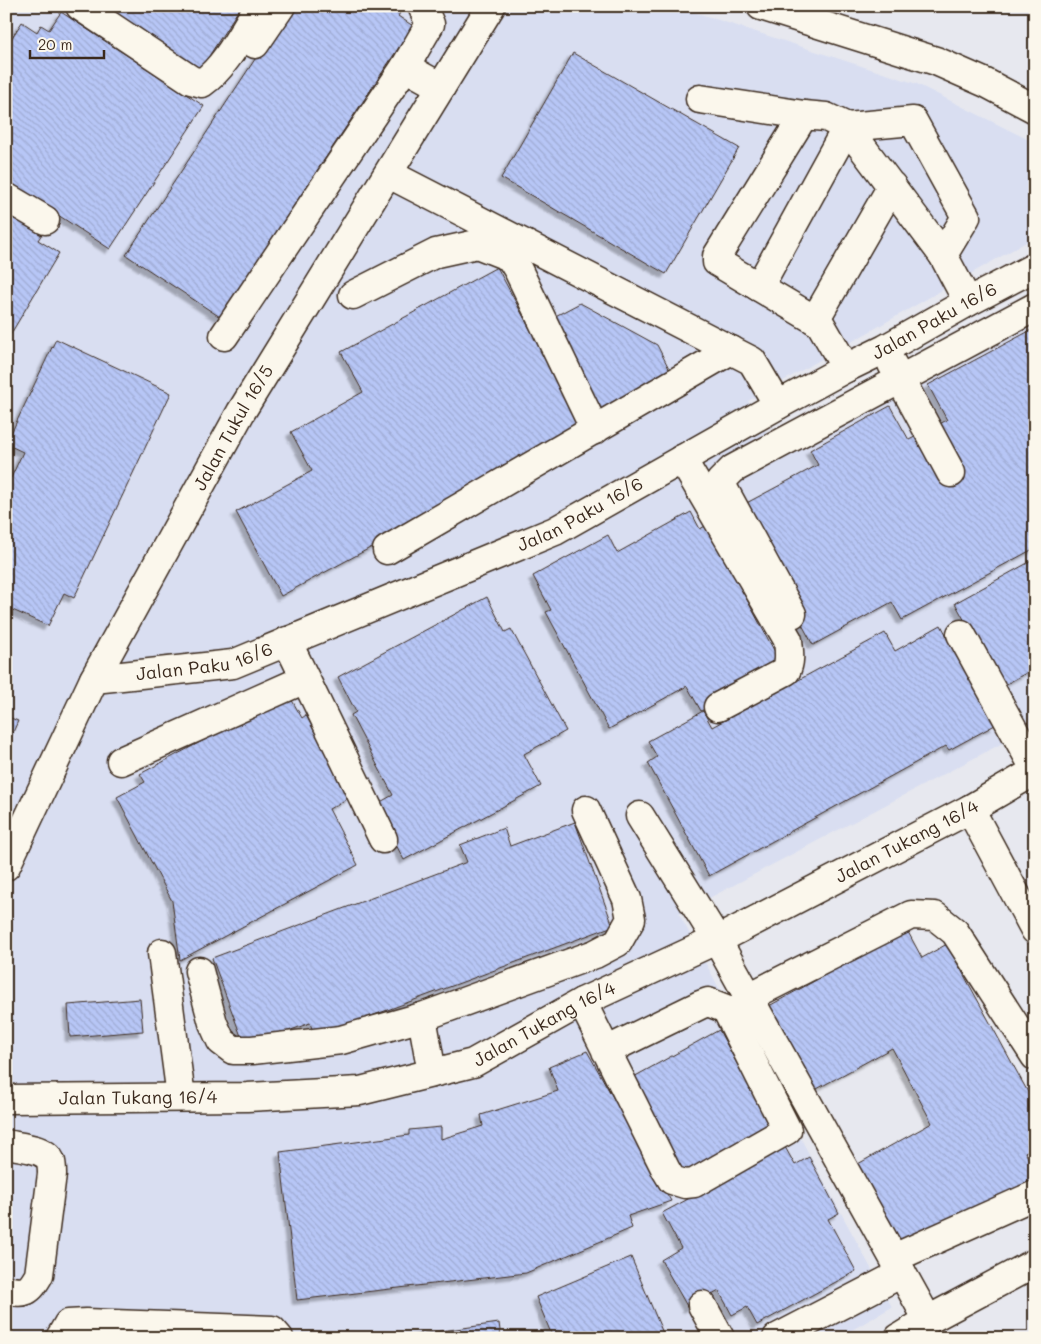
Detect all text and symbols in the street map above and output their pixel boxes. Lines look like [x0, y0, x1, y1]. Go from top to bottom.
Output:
scale bar [30, 28, 104, 60]
text: 20 m [38, 34, 72, 54]
street label: Jalan Paku 16/6 [868, 276, 1001, 364]
street label: Jalan Tukul 16/5 [187, 360, 278, 494]
street label: Jalan Paku 16/6 [513, 471, 647, 556]
street label: Jalan Paku 16/6 [135, 636, 276, 685]
street label: Jalan Tukang 16/4 [831, 793, 983, 888]
street label: Jalan Tukang 16/4 [469, 975, 619, 1072]
street label: Jalan Tukang 16/4 [59, 1084, 218, 1110]

